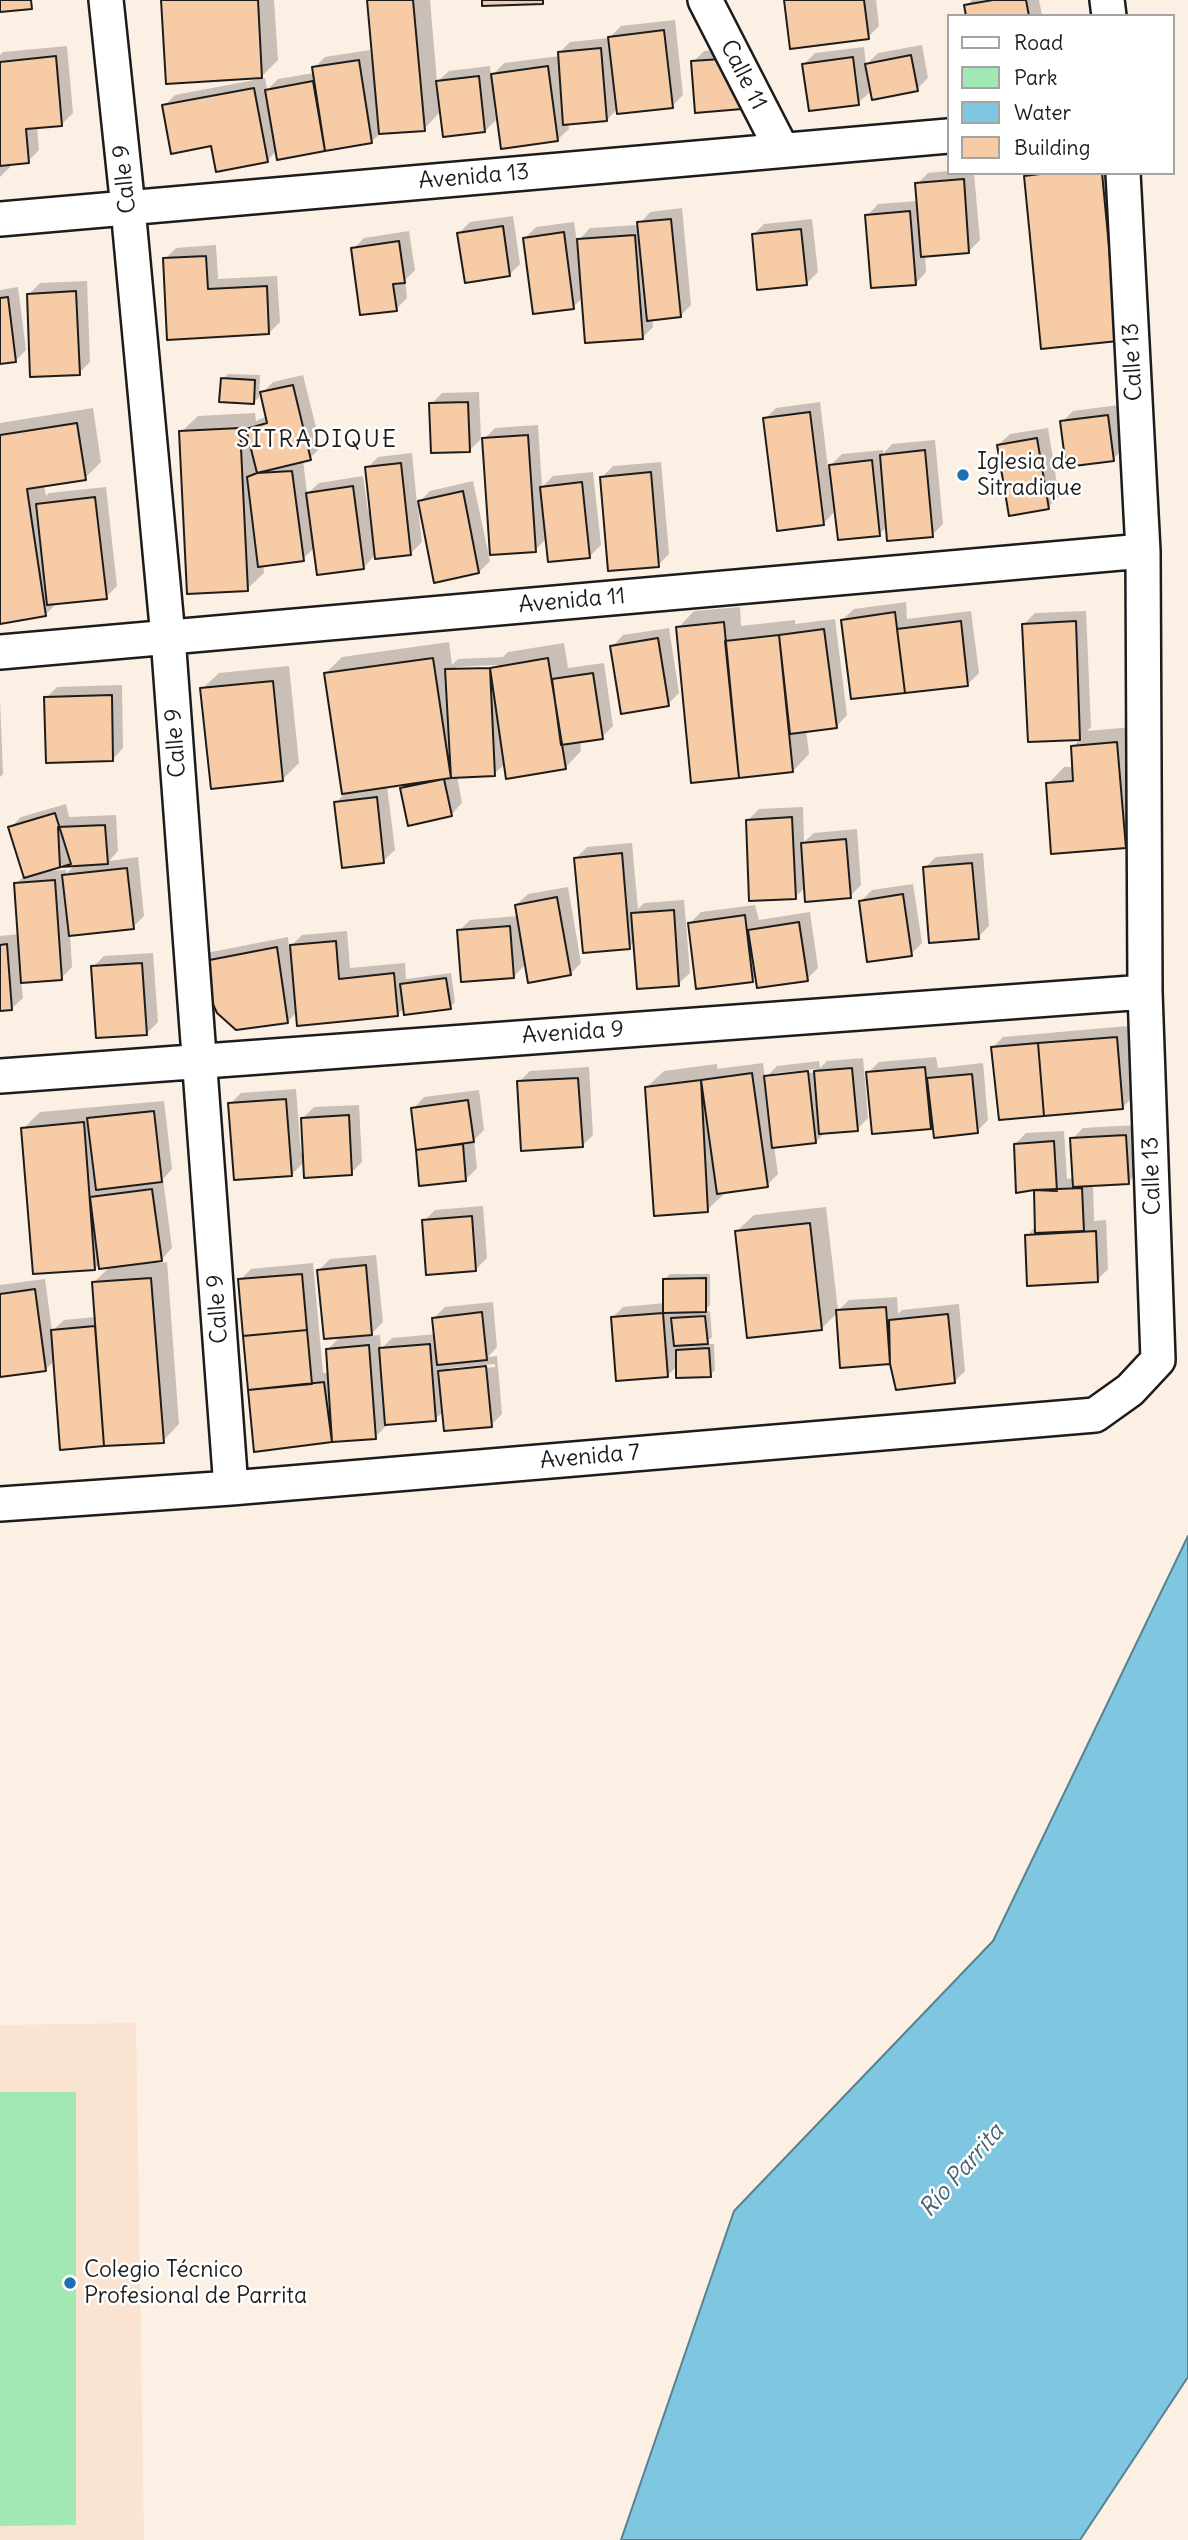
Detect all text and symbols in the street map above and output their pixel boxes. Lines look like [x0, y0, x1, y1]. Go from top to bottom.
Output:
legend [946, 14, 1174, 175]
text: Road [1014, 29, 1063, 56]
street label: Calle 11 [714, 36, 772, 114]
text: Park [1014, 64, 1057, 91]
text: Water [1014, 99, 1071, 126]
text: Building [1014, 134, 1090, 161]
street label: Calle 9 [108, 143, 142, 215]
street label: Avenida 13 [418, 158, 530, 196]
street label: Calle 13 [1117, 322, 1149, 402]
district label: SITRADIQUE [237, 426, 397, 454]
place label: Iglesia de Sitradique [977, 448, 1082, 502]
marker: Iglesia de Sitradique [955, 467, 971, 483]
street label: Avenida 11 [517, 583, 627, 619]
street label: Calle 9 [160, 707, 192, 779]
street label: Avenida 9 [521, 1016, 625, 1050]
street label: Calle 13 [1137, 1136, 1167, 1216]
street label: Calle 9 [202, 1273, 234, 1345]
street label: Avenida 7 [539, 1439, 641, 1475]
water label: Río Parrita [914, 2118, 1010, 2224]
place label: Colegio Técnico Profesional de Parrita [84, 2256, 307, 2310]
marker: Colegio Técnico Profesional de Parrita [62, 2275, 78, 2291]

